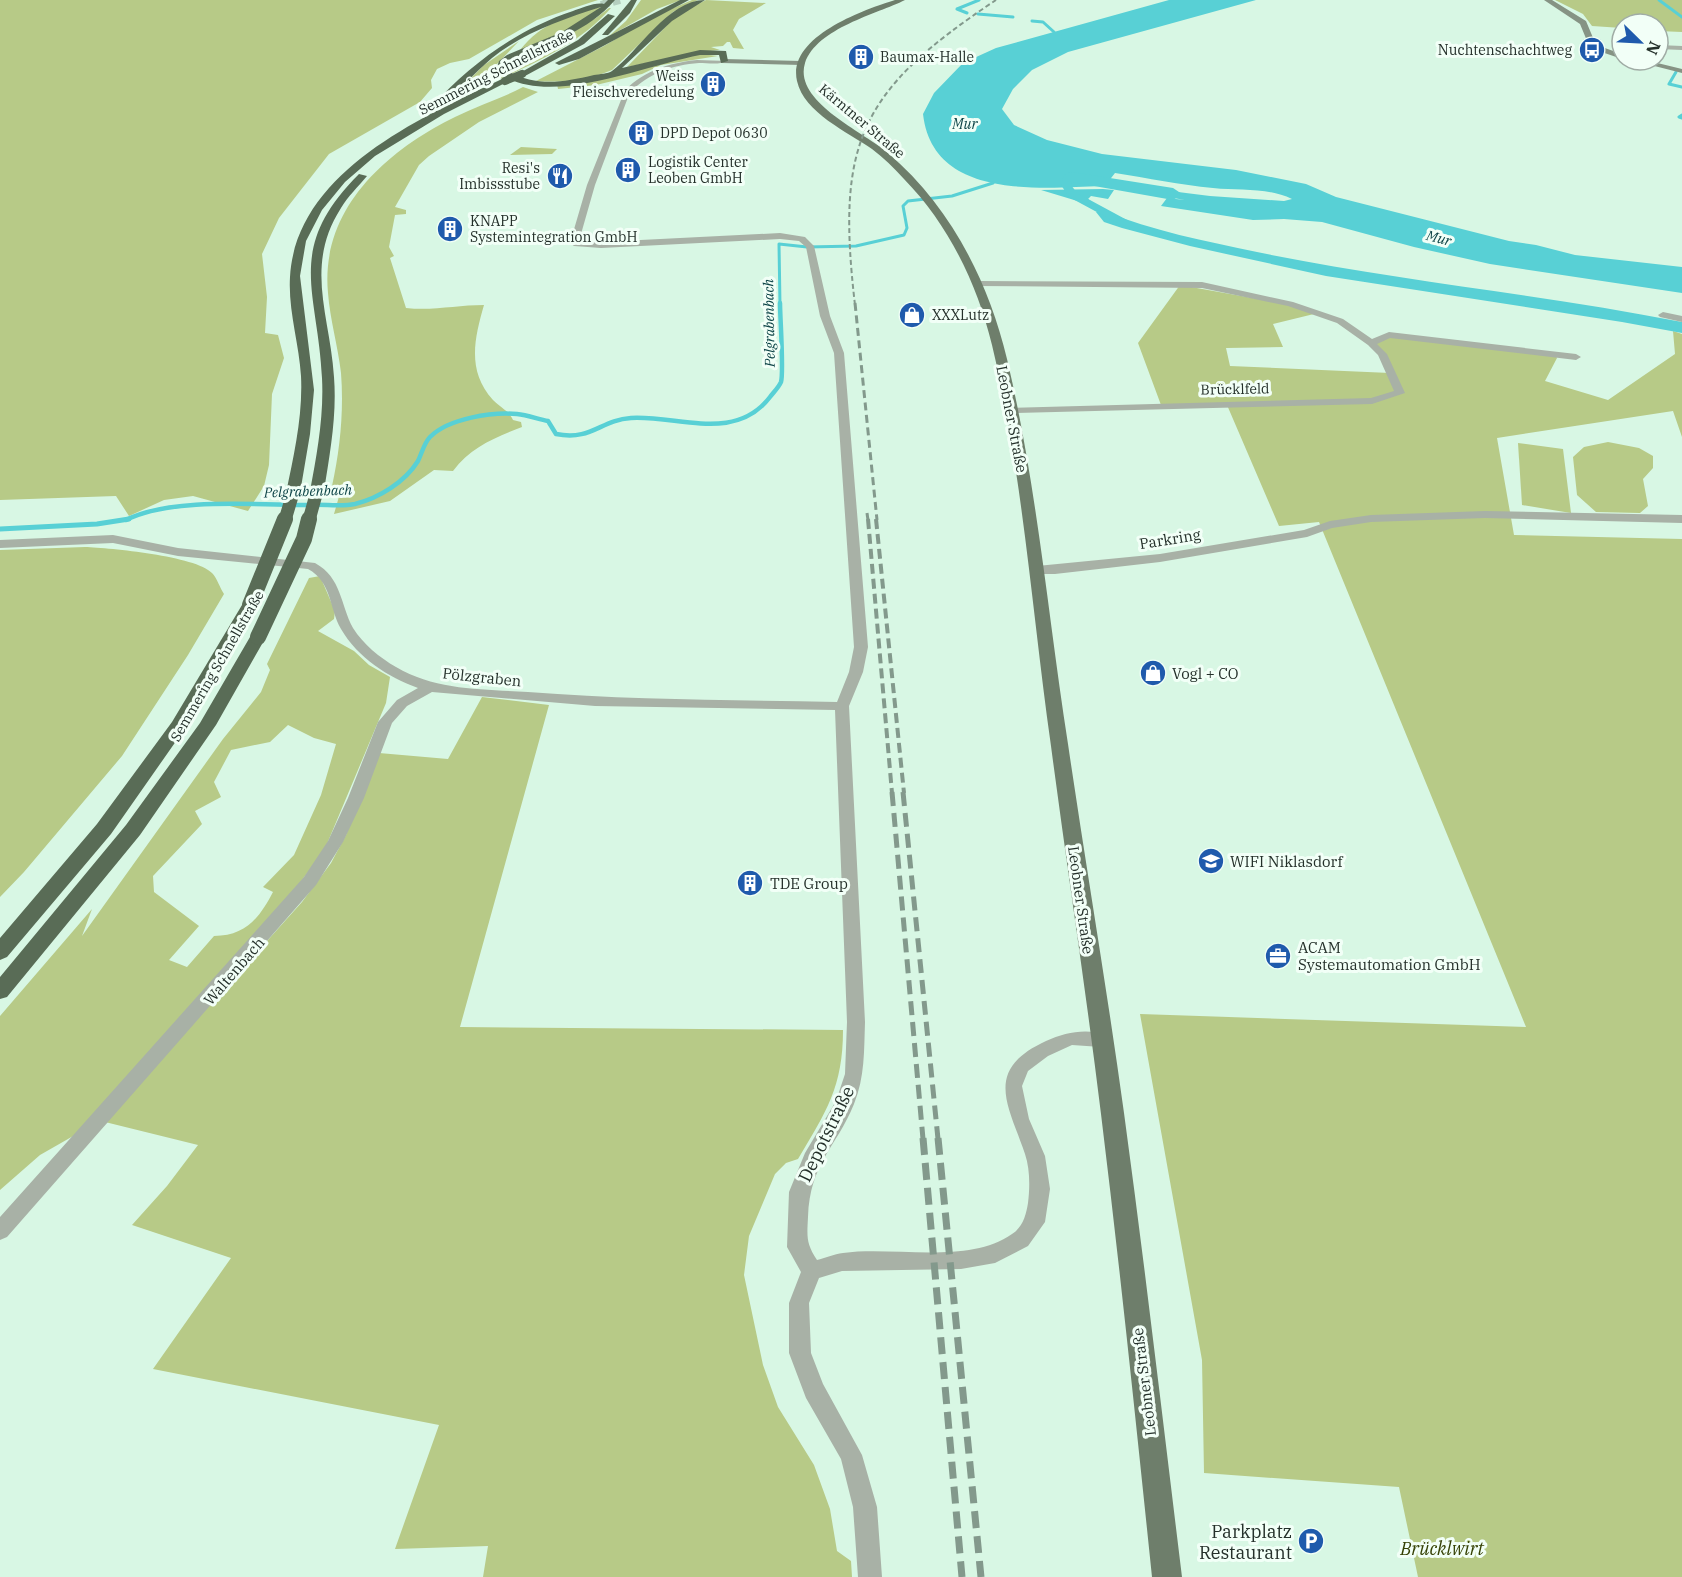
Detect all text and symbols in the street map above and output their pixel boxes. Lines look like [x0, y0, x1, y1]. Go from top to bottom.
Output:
north arrow [1610, 12, 1670, 72]
street label: Semmering Schnellstraße [416, 25, 576, 119]
bus stop icon: Nuchtenschachtweg [1577, 35, 1607, 65]
text: N [1642, 38, 1665, 58]
place label: Nuchtenschachtweg [1438, 41, 1572, 59]
building icon: Baumax-Halle [846, 42, 876, 72]
place label: Baumax-Halle [880, 48, 974, 66]
place label: Weiss Fleischveredelung [572, 67, 694, 101]
building icon: Weiss Fleischveredelung [698, 69, 728, 99]
street label: Kärntner Straße [815, 80, 909, 162]
water label: Mur [951, 115, 979, 133]
building icon: DPD Depot 0630 [626, 118, 656, 148]
place label: DPD Depot 0630 [660, 124, 768, 142]
place label: Logistik Center Leoben GmbH [648, 153, 749, 187]
building icon: Logistik Center Leoben GmbH [613, 155, 643, 185]
place label: Resi's Imbissstube [459, 159, 540, 193]
restaurant icon: Resi's Imbissstube [545, 161, 575, 191]
place label: KNAPP Systemintegration GmbH [470, 212, 638, 246]
building icon: KNAPP Systemintegration GmbH [435, 214, 465, 244]
water label: Mur [1424, 226, 1454, 250]
water label: Pelgrabenbach [759, 278, 779, 368]
shop icon: XXXLutz [897, 300, 927, 330]
place label: XXXLutz [932, 306, 989, 324]
street label: Leobner Straße [992, 364, 1032, 474]
street label: Brücklfeld [1200, 379, 1270, 399]
water label: Pelgrabenbach [263, 480, 353, 502]
street label: Parkring [1138, 525, 1202, 553]
street label: Semmering Schnellstraße [166, 587, 268, 745]
shop icon: Vogl + CO [1138, 658, 1168, 688]
street label: Pölzgraben [442, 663, 523, 691]
place label: Vogl + CO [1172, 664, 1239, 683]
street label: Leobner Straße [1064, 845, 1098, 955]
school or university icon: WIFI Niklasdorf [1196, 846, 1226, 876]
place label: WIFI Niklasdorf [1230, 852, 1343, 871]
building icon: TDE Group [735, 868, 765, 898]
place label: TDE Group [770, 874, 848, 893]
street label: Waltenbach [199, 933, 269, 1009]
place label: ACAM Systemautomation GmbH [1298, 938, 1480, 974]
office icon: ACAM Systemautomation GmbH [1263, 941, 1293, 971]
street label: Depotstraße [793, 1082, 859, 1186]
street label: Leobner Straße [1128, 1327, 1160, 1437]
place label: Parkplatz Restaurant [1199, 1520, 1292, 1564]
parking icon: Parkplatz Restaurant [1296, 1526, 1326, 1556]
park label: Brücklwirt [1399, 1537, 1484, 1560]

